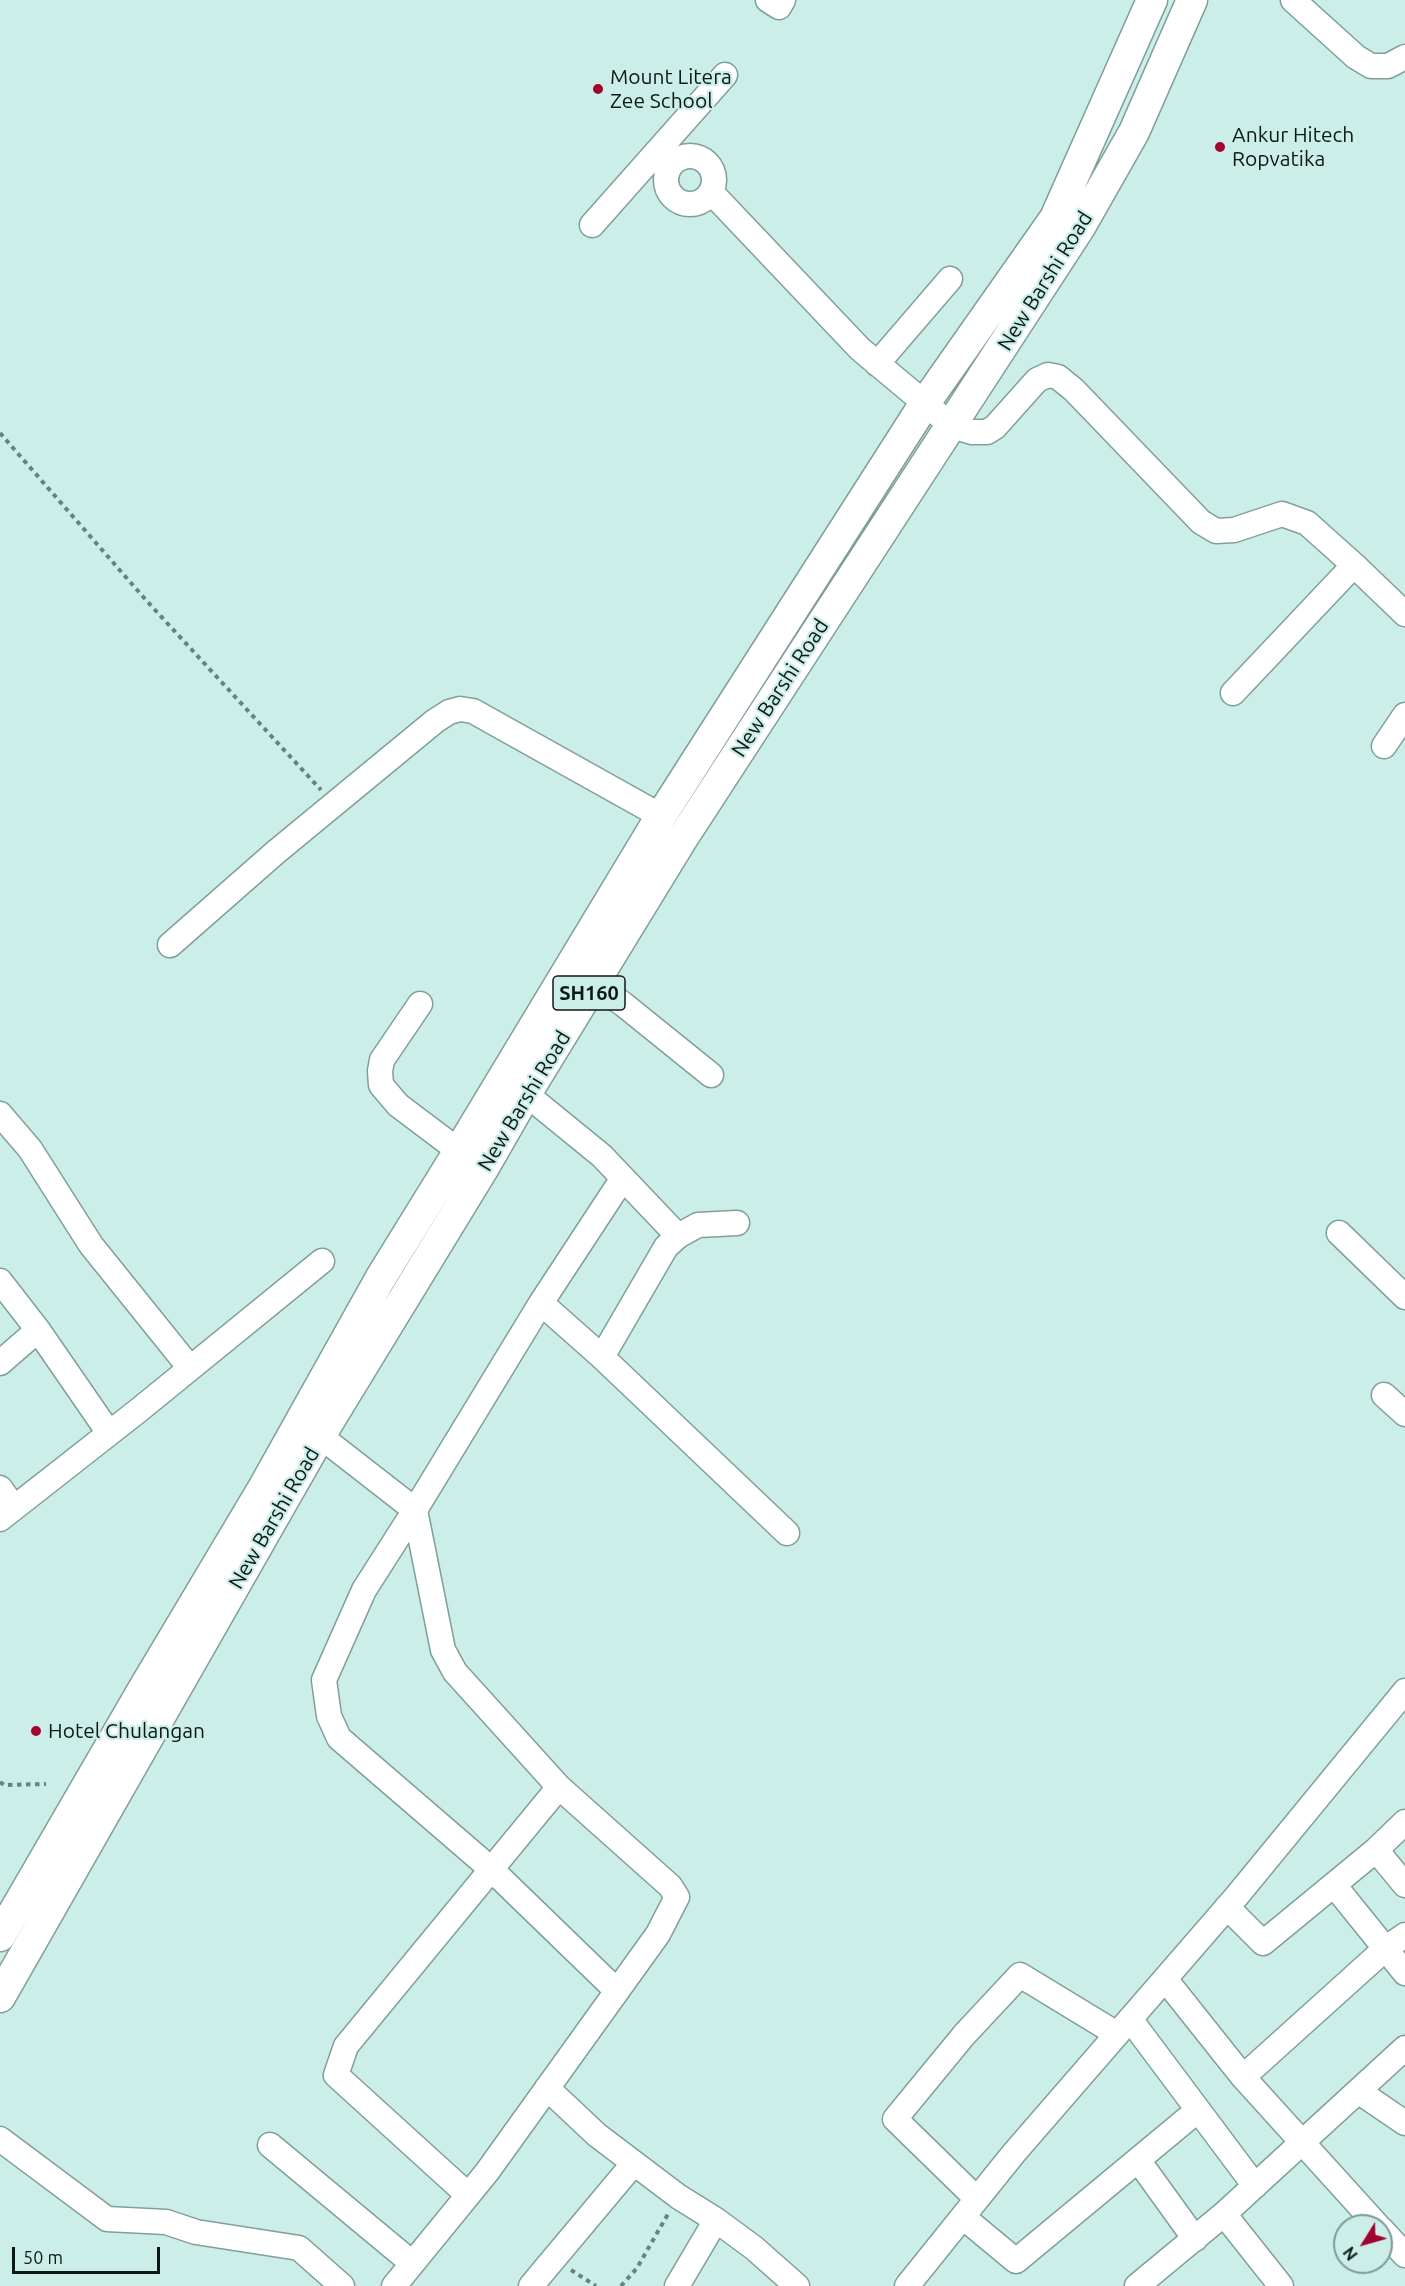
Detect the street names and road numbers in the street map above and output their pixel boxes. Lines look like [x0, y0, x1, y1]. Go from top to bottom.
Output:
street label: New Barshi Road [992, 207, 1098, 355]
street label: New Barshi Road [726, 614, 834, 762]
road number: SH160 [553, 976, 625, 1010]
street label: New Barshi Road [472, 1026, 576, 1176]
street label: New Barshi Road [223, 1443, 325, 1593]

